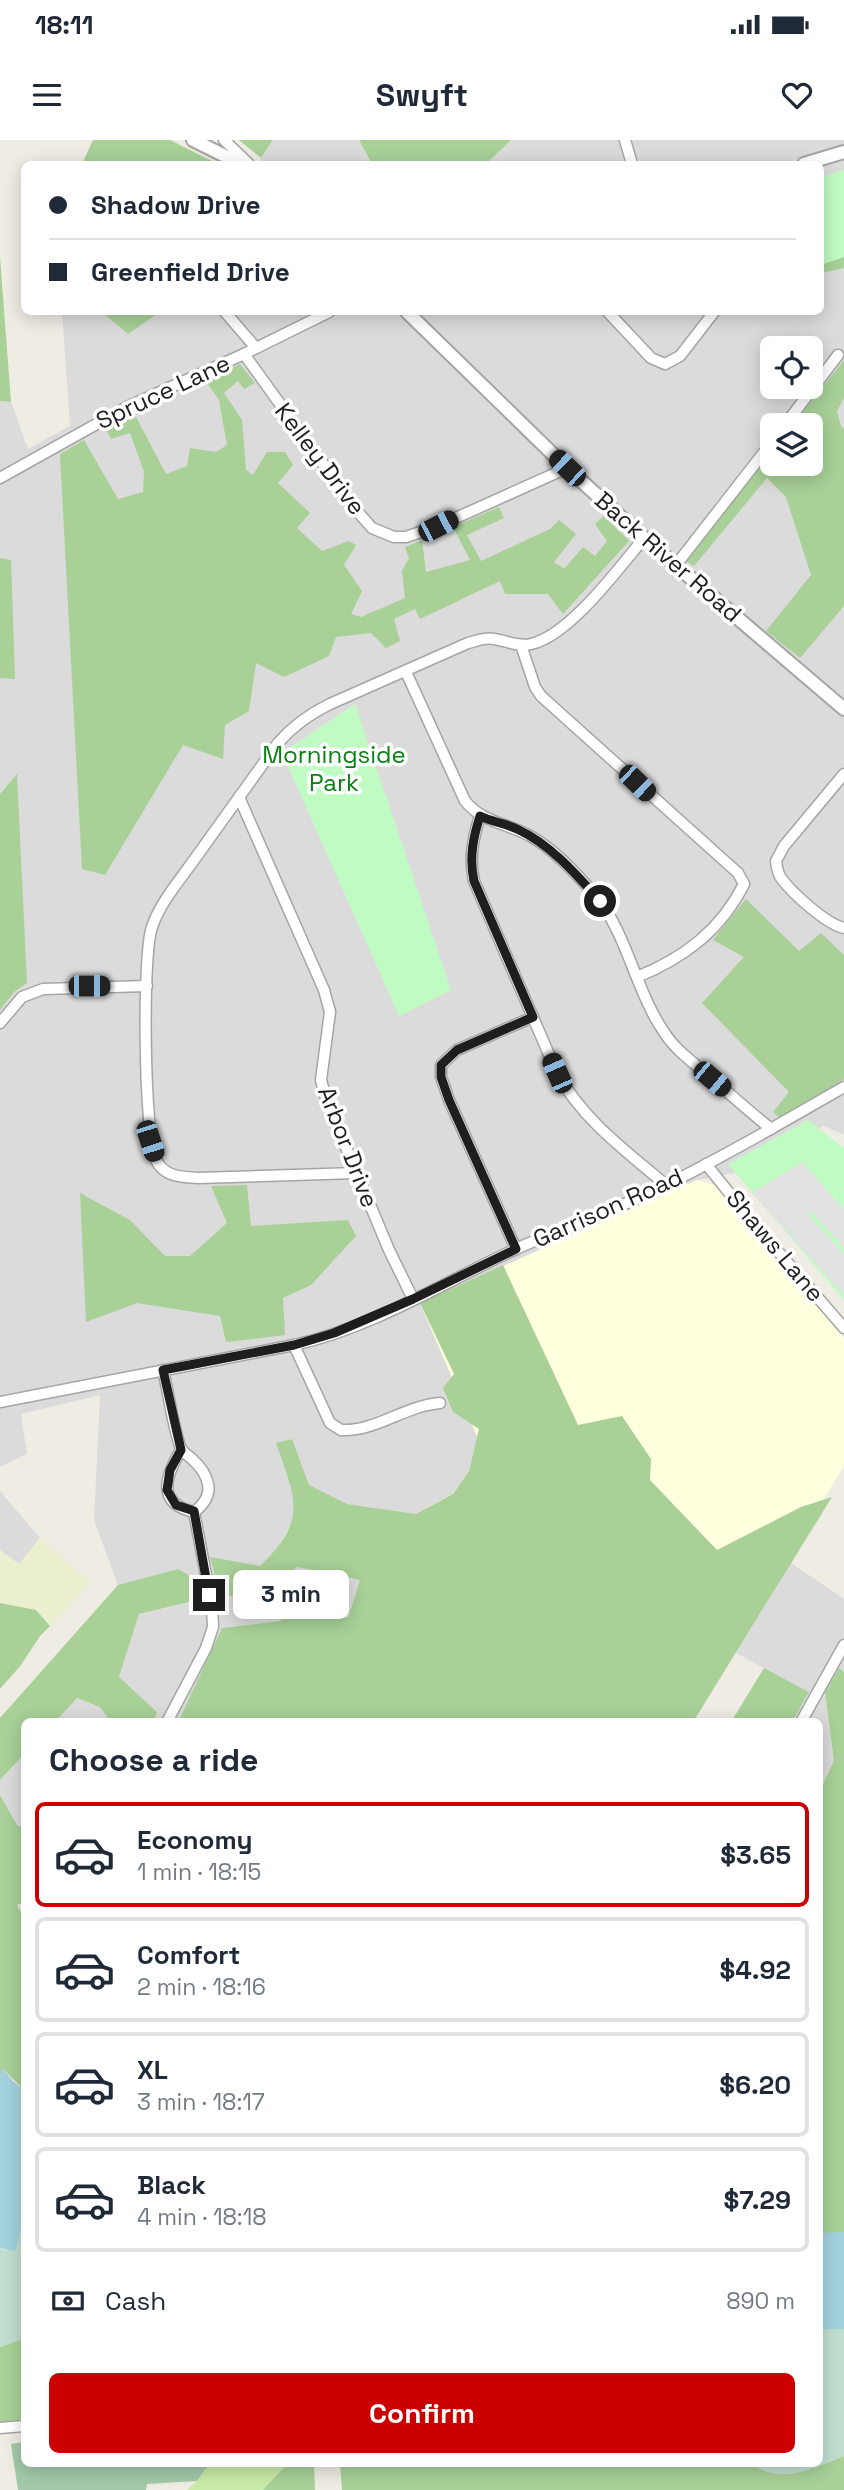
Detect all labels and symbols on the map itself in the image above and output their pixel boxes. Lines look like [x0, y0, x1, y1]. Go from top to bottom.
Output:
street label: Spruce Lane [91, 347, 235, 436]
street label: Kelley Drive [268, 396, 373, 521]
car [545, 446, 590, 490]
street label: Back River Road [589, 484, 748, 629]
car [415, 507, 462, 545]
park label: Morningside Park [262, 739, 406, 798]
car [615, 761, 660, 805]
route start [584, 885, 616, 917]
car [69, 976, 111, 997]
car [539, 1050, 576, 1096]
car [690, 1057, 735, 1101]
street label: Arbor Drive [311, 1082, 386, 1212]
car [134, 1118, 167, 1164]
street label: Garrison Road [528, 1161, 688, 1254]
street label: Shaws Lane [720, 1183, 831, 1308]
callout: 3 min [234, 1570, 349, 1620]
route end [193, 1579, 225, 1611]

